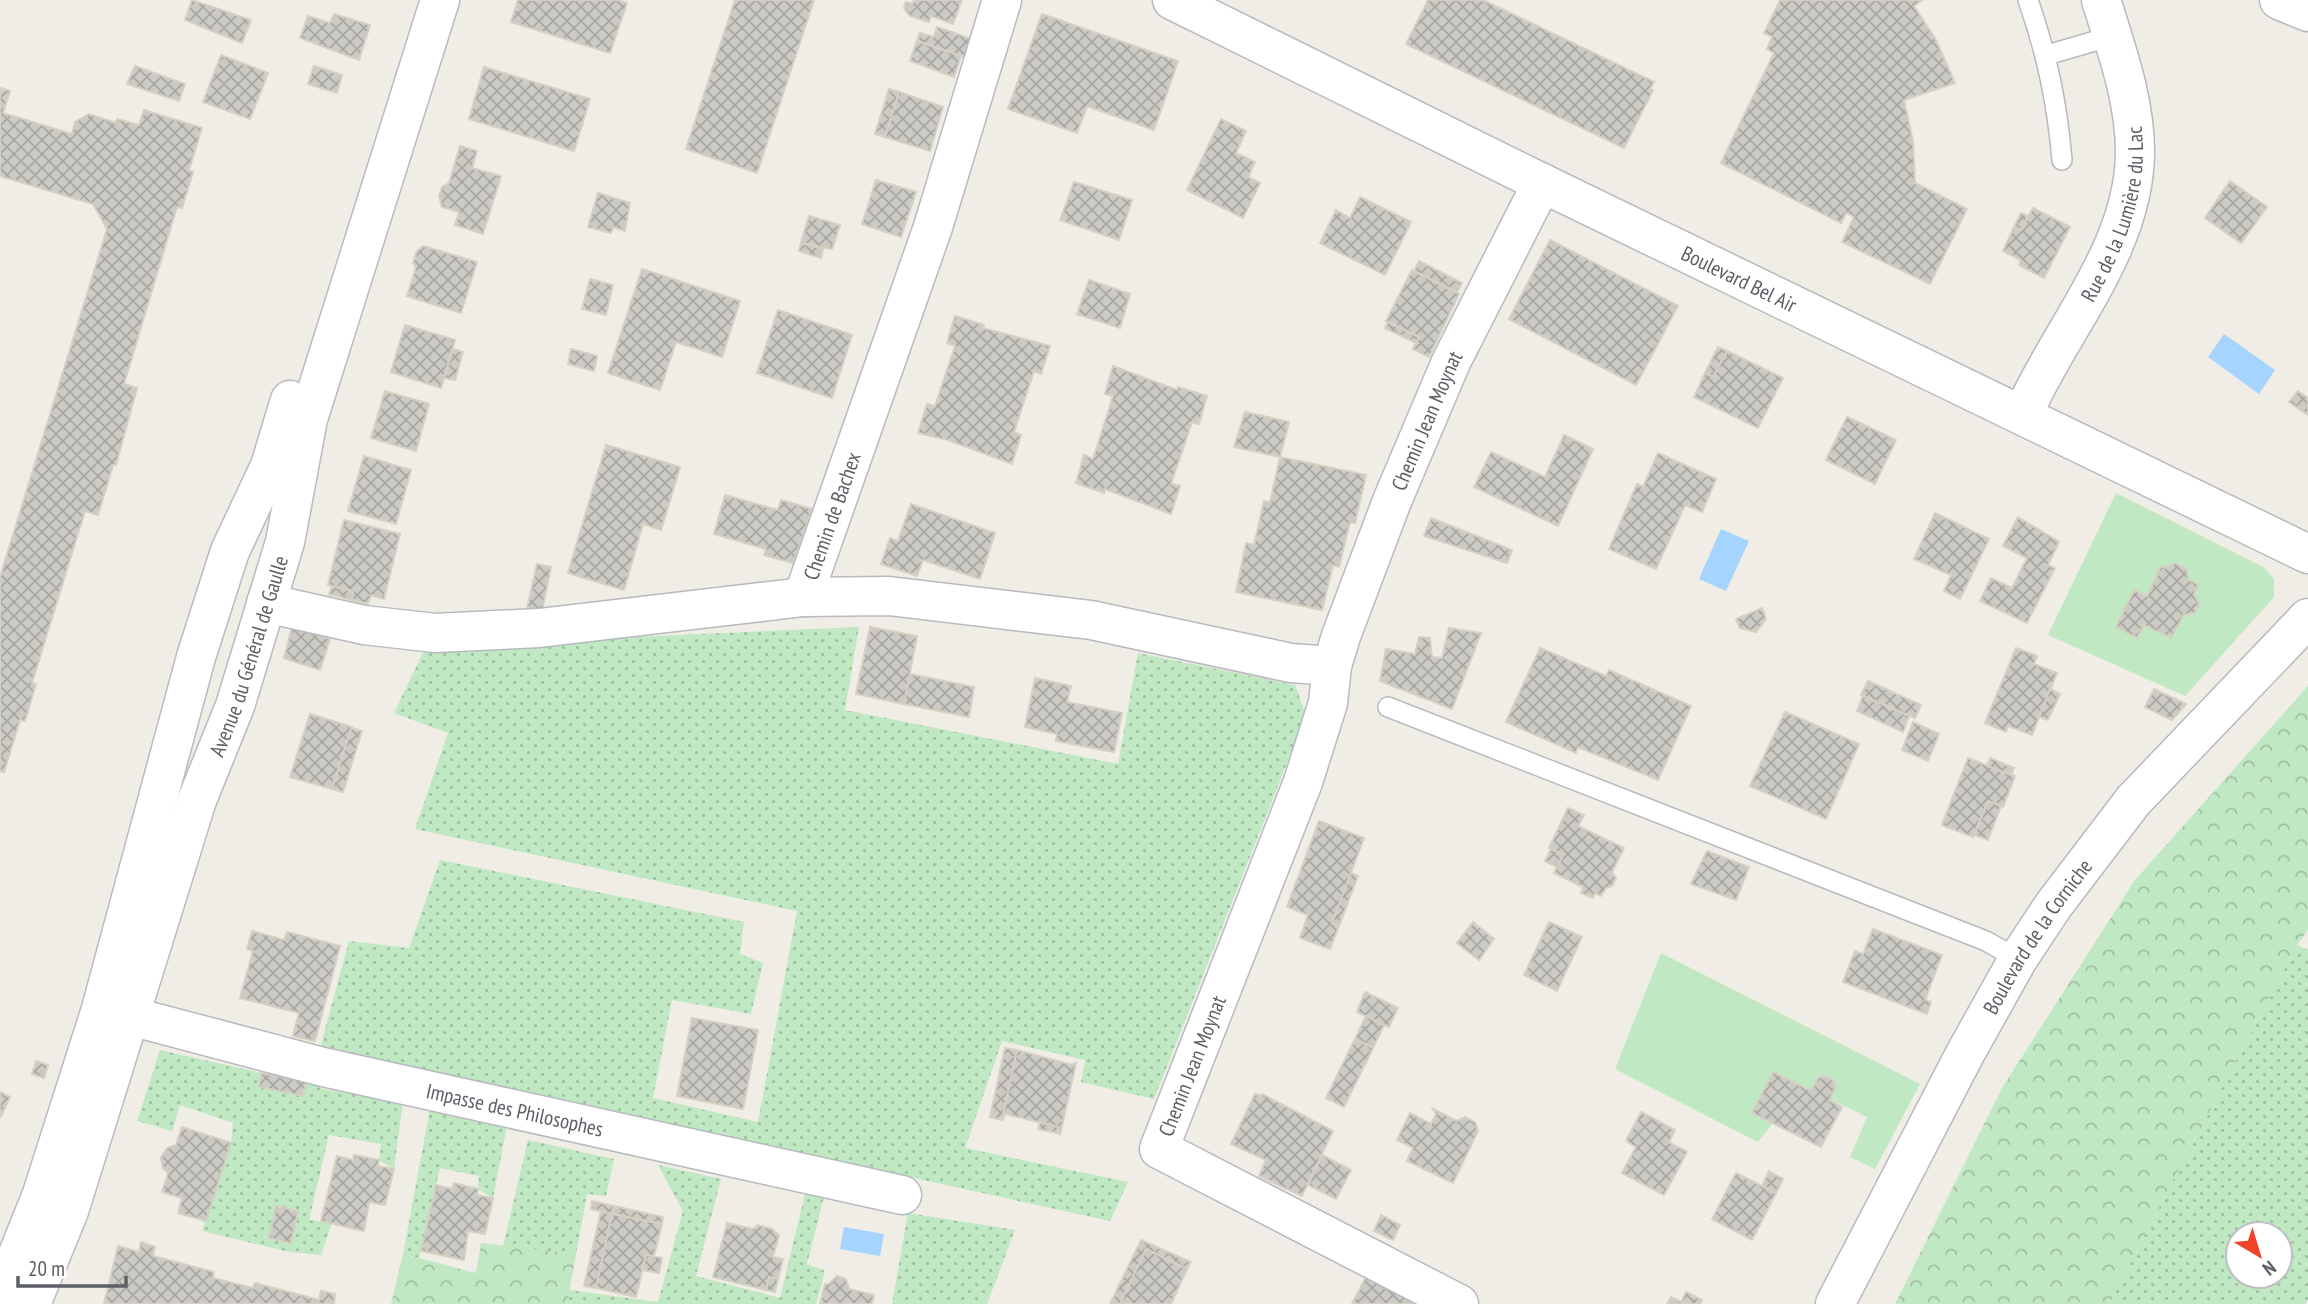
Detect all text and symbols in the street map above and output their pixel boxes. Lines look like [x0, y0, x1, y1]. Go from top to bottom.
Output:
street label: Rue de la Lumière du Lac [2074, 125, 2149, 306]
street label: Boulevard Bel Air [1677, 239, 1802, 318]
street label: Chemin Jean Moynat [1385, 346, 1468, 494]
street label: Chemin de Bachex [797, 448, 867, 583]
street label: Avenue du Général de Gaulle [203, 552, 294, 760]
street label: Boulevard de la Corniche [1977, 853, 2098, 1019]
street label: Chemin Jean Moynat [1152, 991, 1231, 1140]
street label: Impasse des Philosophes [424, 1077, 606, 1142]
north arrow [2224, 1220, 2294, 1290]
scale bar [18, 1244, 126, 1288]
text: 20 m [28, 1255, 65, 1282]
text: N [2258, 1256, 2281, 1281]

